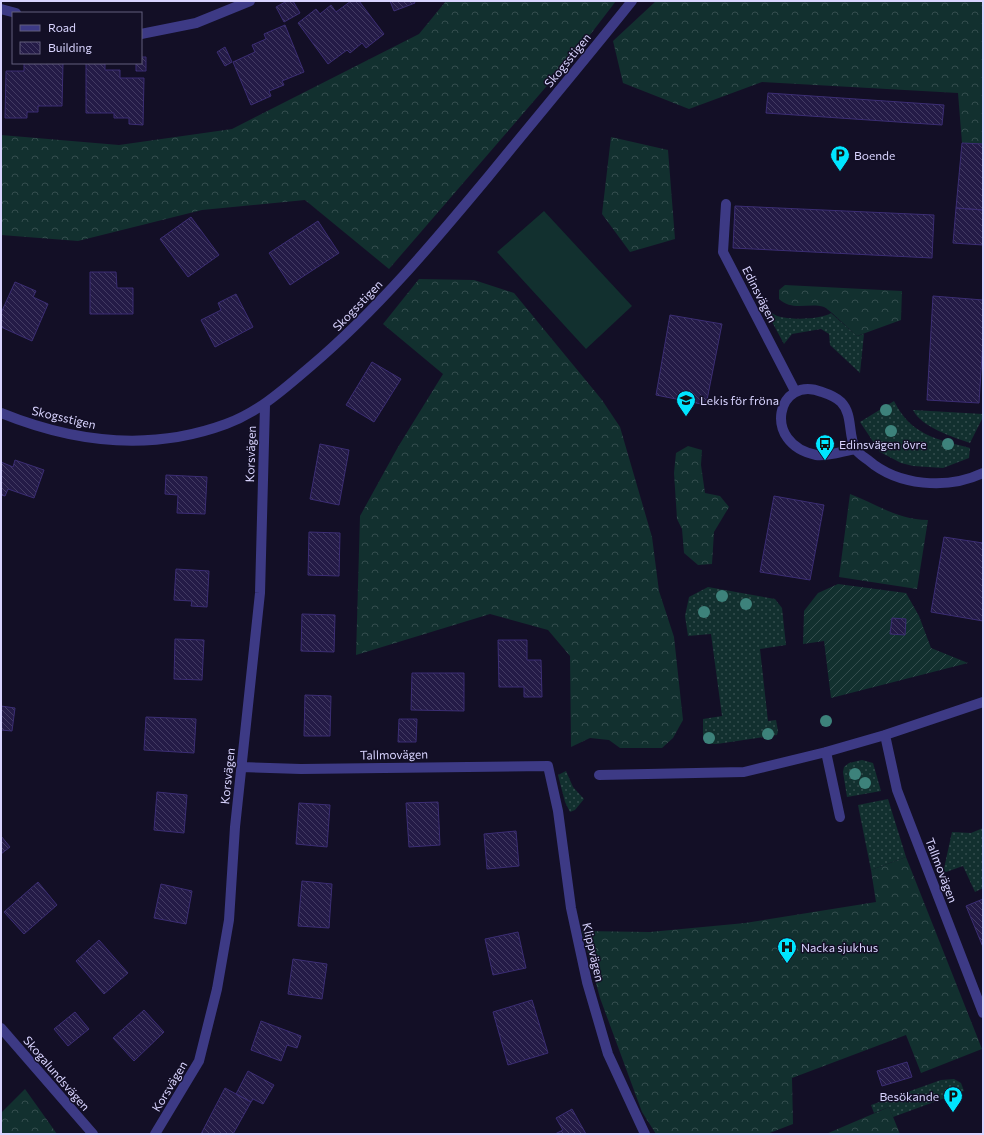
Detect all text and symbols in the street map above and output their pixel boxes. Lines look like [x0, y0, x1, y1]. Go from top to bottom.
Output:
legend [12, 12, 142, 64]
text: Road [48, 20, 76, 34]
street label: Skogsstigen [541, 30, 593, 90]
text: Building [48, 40, 92, 54]
parking icon: Boende [829, 144, 851, 172]
place label: Boende [854, 148, 895, 162]
street label: Edinsvägen [740, 264, 780, 324]
street label: Skogsstigen [329, 277, 385, 333]
school or university icon: Lekis för fröna [675, 389, 697, 417]
place label: Lekis för fröna [700, 393, 779, 407]
street label: Skogsstigen [31, 403, 97, 431]
street label: Korsvägen [242, 425, 258, 483]
bus stop icon: Edinsvägen övre [814, 433, 836, 461]
place label: Edinsvägen övre [839, 437, 927, 451]
street label: Tallmovägen [360, 746, 428, 762]
street label: Korsvägen [217, 747, 237, 805]
street label: Tallmovägen [923, 836, 961, 904]
street label: Klippvägen [580, 921, 608, 983]
hospital icon: Nacka sjukhus [776, 936, 798, 964]
place label: Nacka sjukhus [801, 940, 878, 954]
street label: Skogalundsvägen [21, 1033, 93, 1113]
street label: Korsvägen [148, 1058, 190, 1114]
parking icon: Besökande [942, 1085, 964, 1113]
place label: Besökande [879, 1089, 939, 1103]

